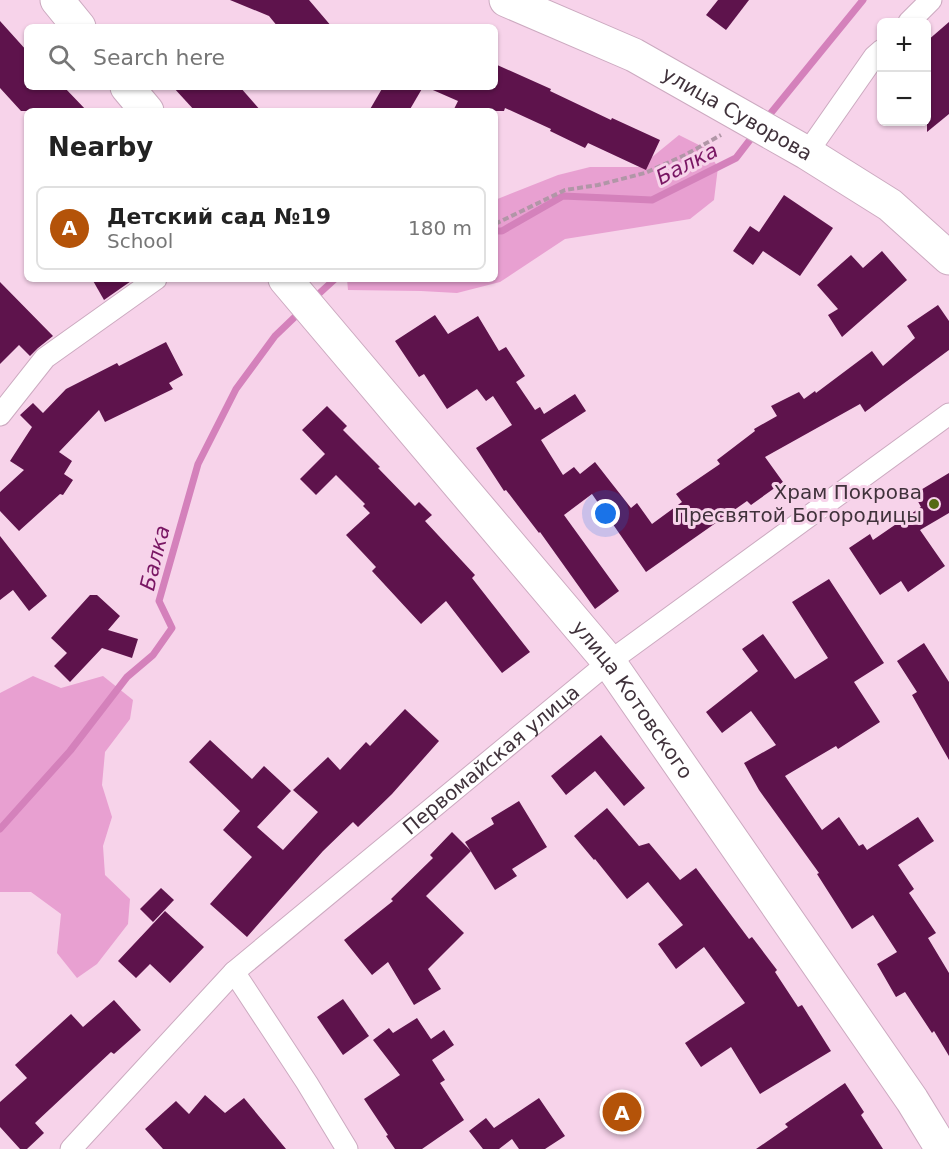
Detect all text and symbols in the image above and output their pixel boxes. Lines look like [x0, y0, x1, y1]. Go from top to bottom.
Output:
map controls [877, 18, 931, 126]
button: + [877, 18, 931, 72]
search box [24, 24, 498, 90]
icon: search [45, 41, 78, 74]
text: Search here [93, 45, 225, 70]
street label: улица Суворова [658, 61, 817, 166]
button: − [877, 72, 931, 126]
text: Nearby [48, 132, 153, 162]
water label: Балка [652, 138, 722, 190]
text: Детский сад №19 [107, 204, 331, 229]
text: A [62, 216, 77, 240]
text: 180 m [408, 216, 472, 240]
text: School [107, 229, 173, 253]
place label: Храм Покрова Пресвятой Богородицы [674, 480, 922, 527]
marker: Храм Покрова Пресвятой Богородицы [927, 497, 941, 511]
your location [591, 499, 620, 528]
water label: Балка [135, 523, 175, 593]
street label: улица Котовского [567, 616, 698, 783]
street label: Первомайская улица [398, 680, 584, 839]
pin: A [602, 1090, 642, 1134]

